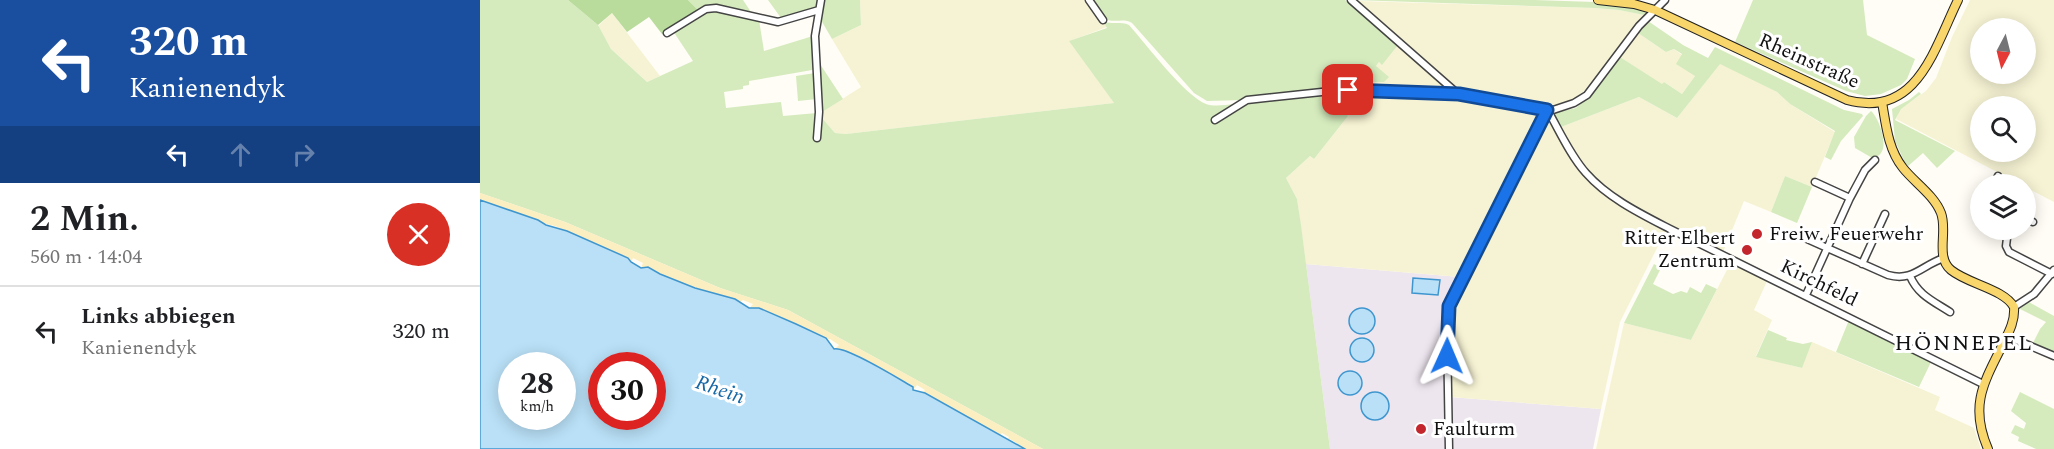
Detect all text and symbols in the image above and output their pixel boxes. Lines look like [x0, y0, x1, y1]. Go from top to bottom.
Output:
text: 320 m [129, 11, 248, 74]
north arrow [1970, 18, 2036, 84]
map controls [1970, 18, 2036, 240]
icon: left [30, 24, 108, 102]
street label: Rheinstraße [1754, 25, 1864, 97]
pin [1322, 64, 1373, 115]
text: Kanienendyk [129, 68, 286, 110]
icon: arrive [1331, 73, 1364, 106]
button: search [1970, 96, 2036, 162]
icon: left [161, 138, 194, 171]
icon: ahead [224, 138, 257, 171]
icon: right [287, 138, 320, 171]
button: layers [1970, 174, 2036, 240]
text: 2 Min. [30, 192, 139, 247]
button: close [387, 203, 450, 266]
place label: Freiw. Feuerwehr [1769, 219, 1924, 249]
place label: Ritter Elbert Zentrum [1624, 223, 1735, 276]
marker: Freiw. Feuerwehr [1750, 227, 1764, 241]
text: 560 m · 14:04 [30, 242, 142, 272]
marker: Ritter Elbert Zentrum [1740, 243, 1754, 257]
street label: Kirchfeld [1775, 251, 1863, 315]
text: Links abbiegen [81, 300, 236, 333]
icon: left [30, 315, 63, 348]
text: 320 m [393, 315, 450, 348]
position arrow [1415, 324, 1479, 388]
district label: HÖNNEPEL [1895, 327, 2033, 360]
text: Kanienendyk [81, 333, 197, 363]
speed limit sign: 30 [588, 352, 666, 430]
text: 28 [520, 361, 554, 407]
water label: Rhein [691, 367, 749, 413]
text: km/h [520, 395, 554, 418]
place label: Faulturm [1433, 414, 1515, 444]
marker: Faulturm [1414, 422, 1428, 436]

